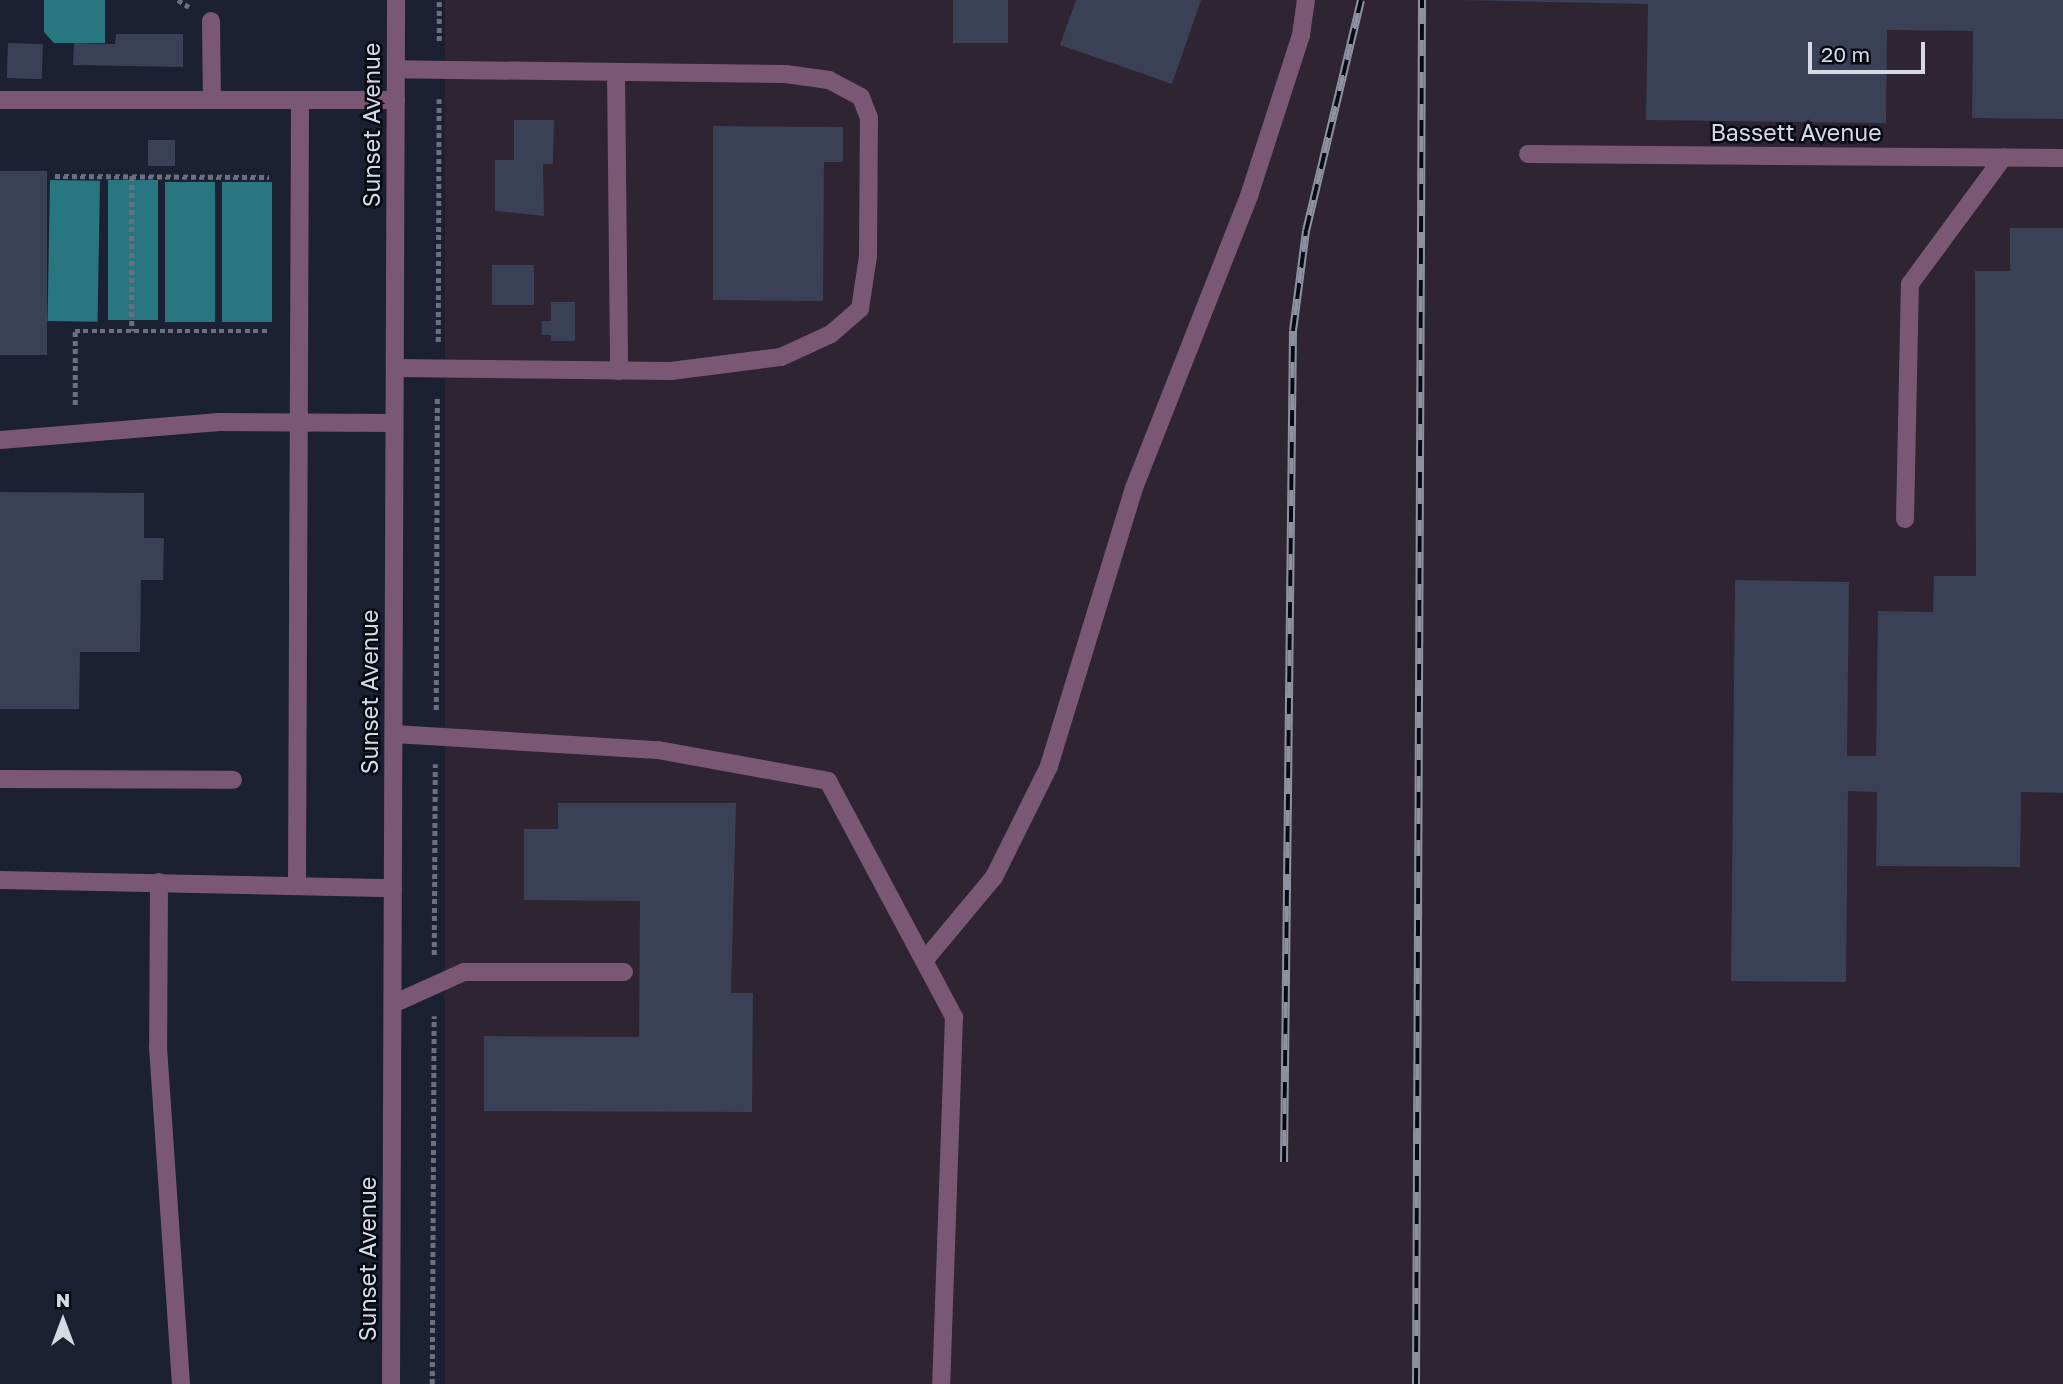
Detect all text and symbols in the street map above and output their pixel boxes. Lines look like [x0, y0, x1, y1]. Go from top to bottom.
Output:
scale bar [1811, 28, 1928, 72]
text: 20 m [1821, 41, 1870, 67]
street label: Sunset Avenue [357, 43, 385, 207]
street label: Bassett Avenue [1710, 118, 1882, 146]
street label: Sunset Avenue [355, 610, 383, 774]
street label: Sunset Avenue [353, 1177, 381, 1341]
north arrow [28, 1286, 98, 1356]
text: N [56, 1288, 70, 1311]

